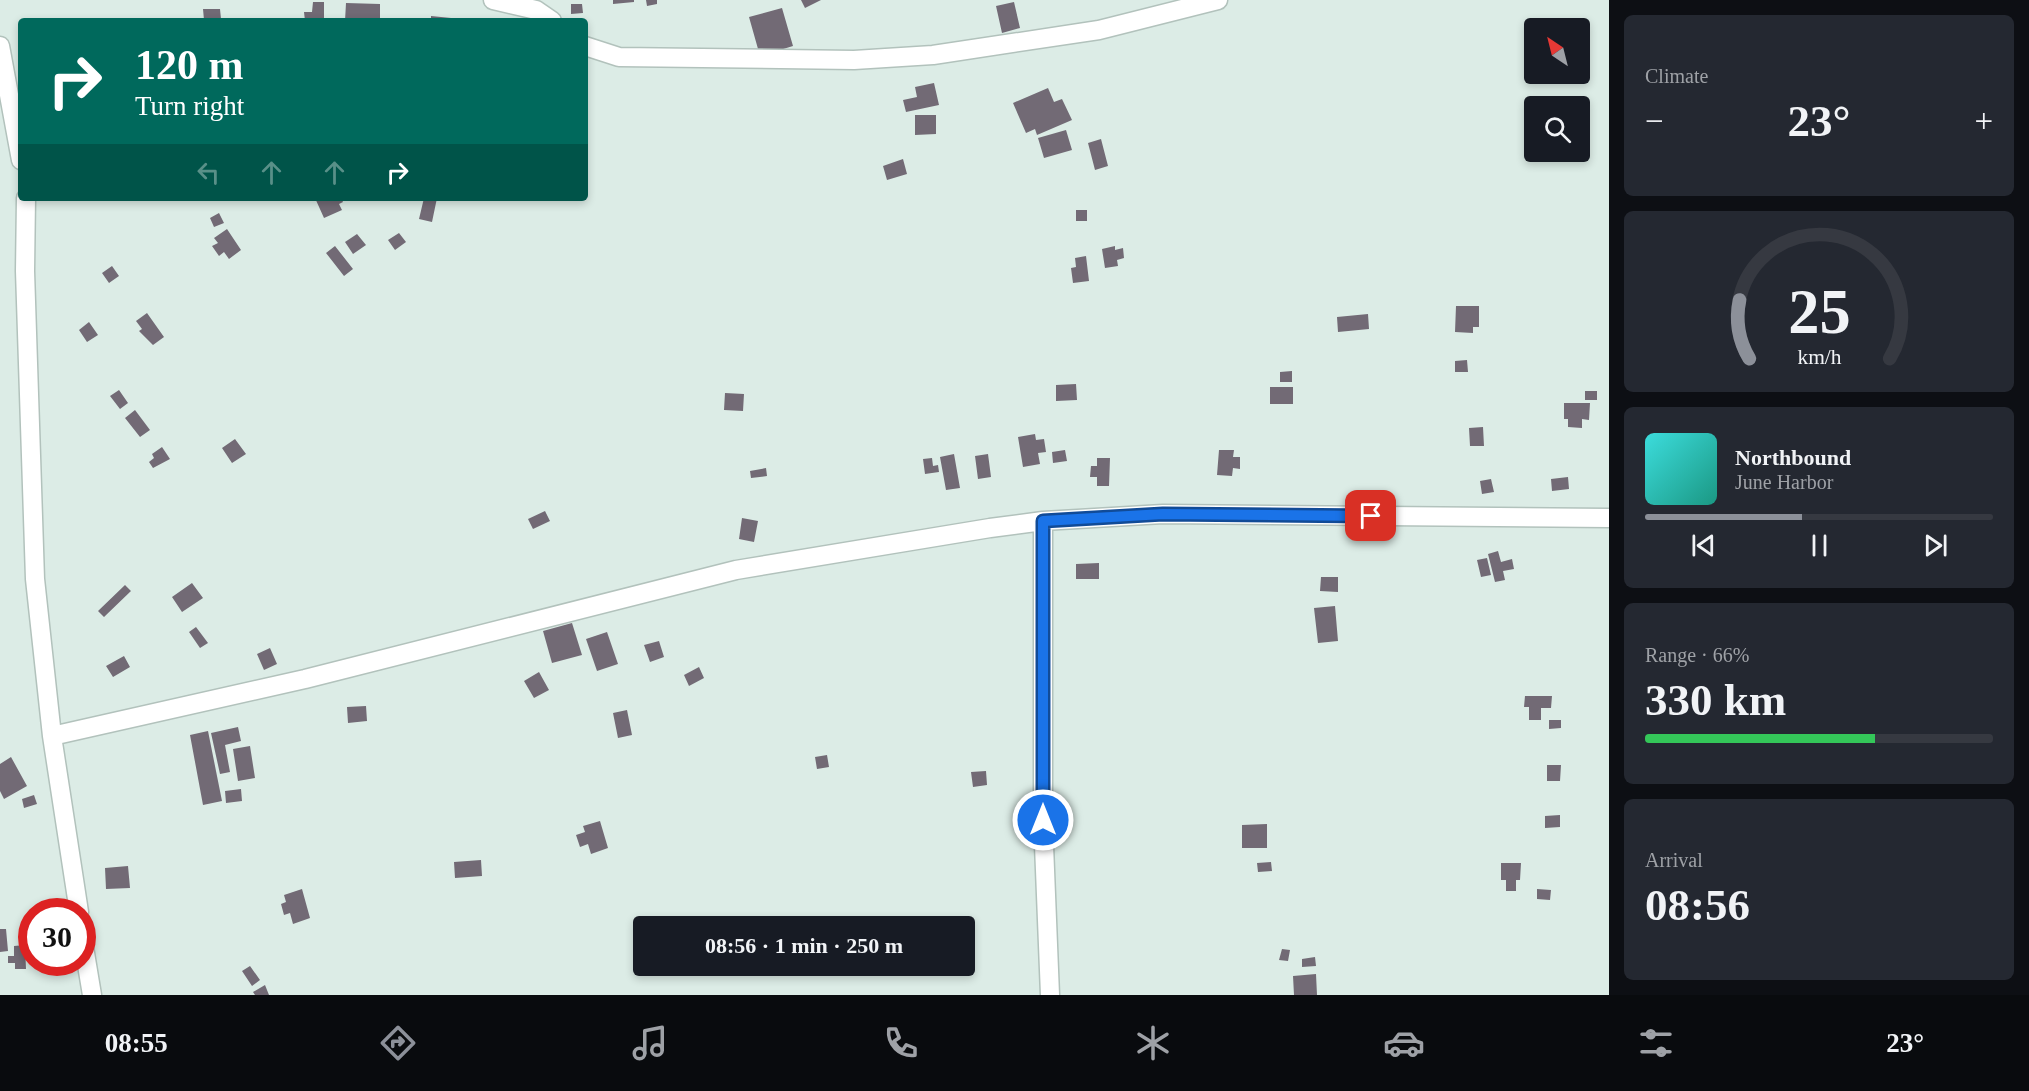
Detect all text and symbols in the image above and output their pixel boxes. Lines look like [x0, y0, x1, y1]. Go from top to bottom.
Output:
north arrow [1524, 18, 1590, 84]
map controls [1524, 18, 1590, 162]
icon: right [36, 42, 114, 120]
text: 120 m [135, 42, 244, 88]
text: Climate [1645, 65, 1708, 87]
text: Turn right [135, 91, 244, 121]
button: search [1524, 96, 1590, 162]
text: 23° [1788, 96, 1851, 146]
text: − [1645, 103, 1664, 139]
text: + [1974, 103, 1993, 139]
icon: left [192, 156, 225, 189]
icon: ahead [255, 156, 288, 189]
icon: ahead [318, 156, 351, 189]
icon: right [381, 156, 414, 189]
text: 25 [1788, 277, 1850, 346]
text: km/h [1797, 345, 1841, 369]
text: Northbound [1735, 445, 1851, 470]
text: June Harbor [1735, 471, 1833, 493]
pin [1345, 490, 1396, 541]
icon: arrive [1354, 499, 1387, 532]
icon: previous [1687, 529, 1720, 562]
icon: pause [1803, 529, 1836, 562]
icon: next [1919, 529, 1952, 562]
text: Range · 66% [1645, 644, 1749, 666]
text: 330 km [1645, 675, 1786, 725]
position arrow [1011, 788, 1075, 852]
text: Arrival [1645, 849, 1703, 871]
text: 08:56 [1645, 880, 1750, 930]
speed limit sign: 30 [18, 898, 96, 976]
text: 08:56 · 1 min · 250 m [705, 933, 903, 958]
icon: directions [377, 1022, 419, 1064]
icon: music [629, 1022, 671, 1064]
icon: phone [880, 1022, 922, 1064]
icon: climate [1132, 1022, 1174, 1064]
icon: car [1383, 1022, 1425, 1064]
icon: filters [1635, 1022, 1677, 1064]
text: 08:55 [105, 1028, 168, 1058]
text: 23° [1886, 1028, 1924, 1058]

